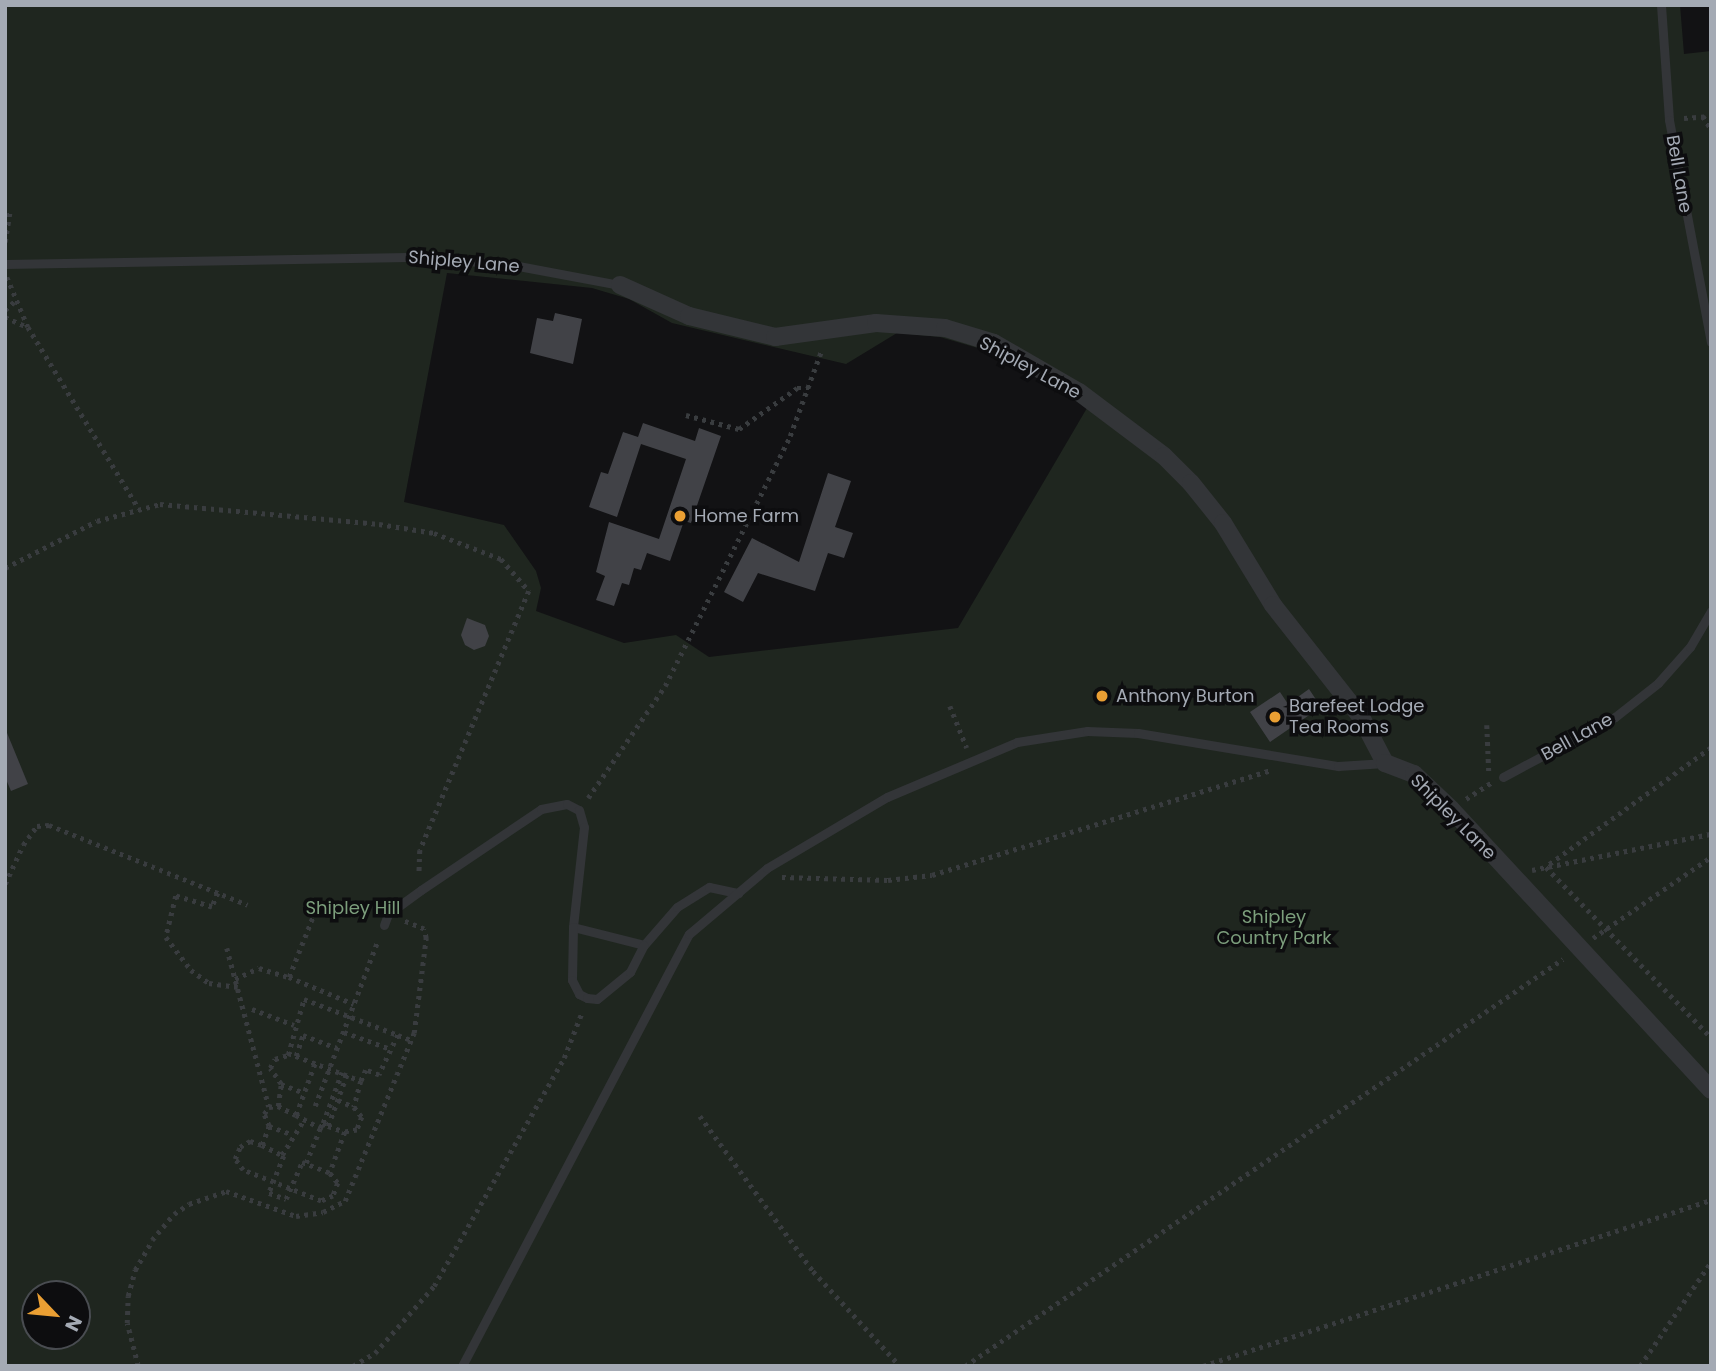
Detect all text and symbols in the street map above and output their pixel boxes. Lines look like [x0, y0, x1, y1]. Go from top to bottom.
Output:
street label: Bell Lane [1662, 133, 1696, 215]
street label: Shipley Lane [407, 246, 521, 278]
street label: Shipley Lane [976, 332, 1084, 404]
place label: Home Farm [694, 505, 799, 527]
marker: Home Farm [672, 508, 688, 524]
place label: Anthony Burton [1116, 685, 1255, 707]
marker: Anthony Burton [1094, 688, 1110, 704]
place label: Barefeet Lodge Tea Rooms [1289, 696, 1424, 738]
marker: Barefeet Lodge Tea Rooms [1267, 709, 1283, 725]
street label: Bell Lane [1537, 709, 1617, 765]
street label: Shipley Lane [1406, 770, 1500, 864]
park label: Shipley Hill [306, 897, 400, 919]
park label: Shipley Country Park [1216, 907, 1332, 950]
north arrow [21, 1280, 91, 1350]
text: N [58, 1311, 89, 1336]

